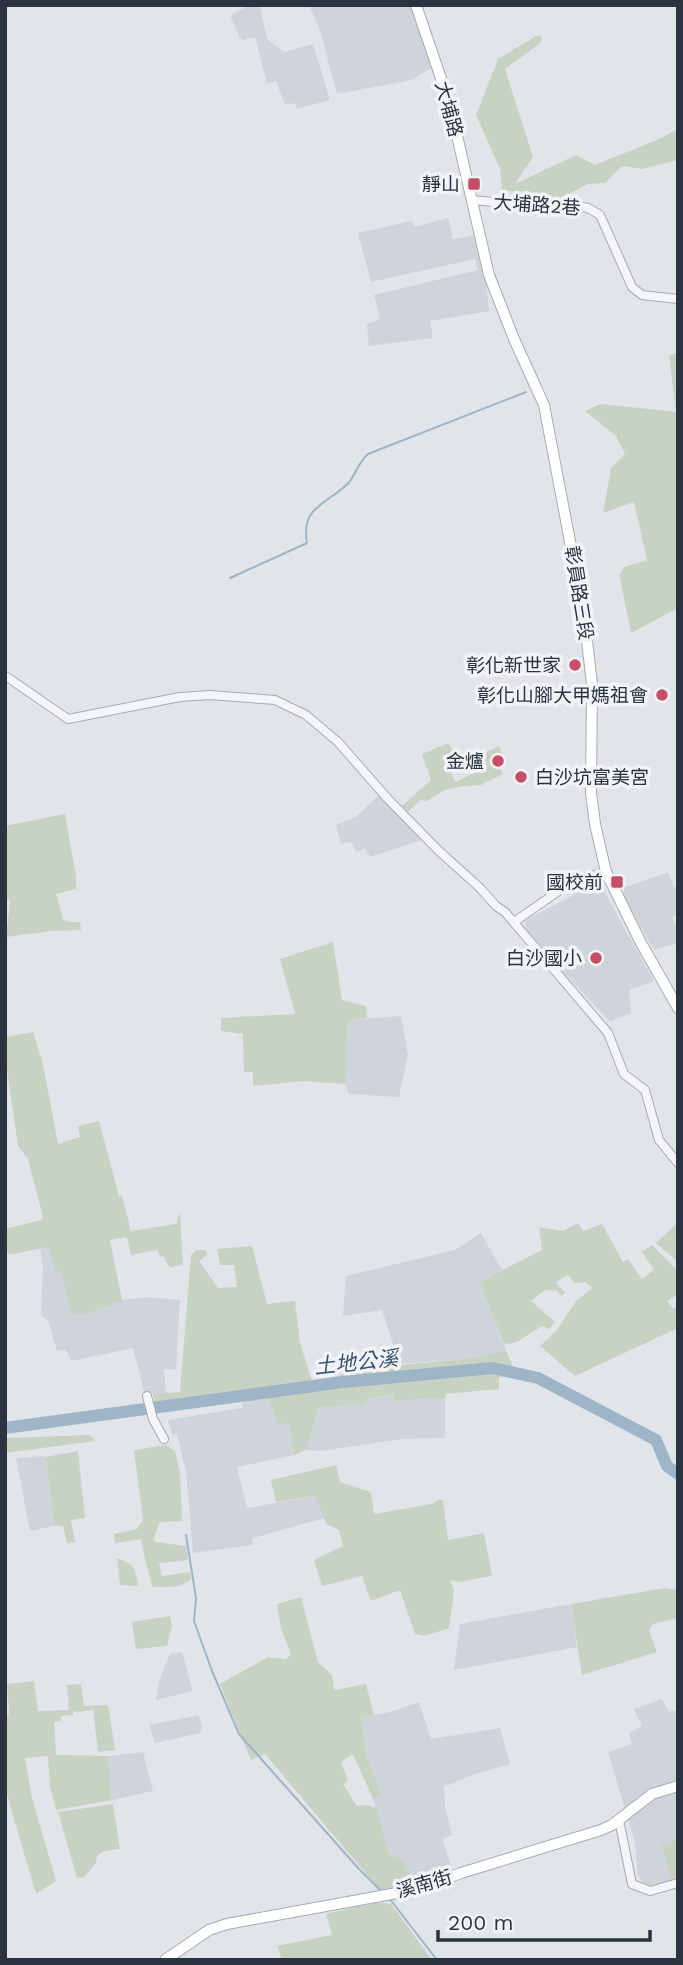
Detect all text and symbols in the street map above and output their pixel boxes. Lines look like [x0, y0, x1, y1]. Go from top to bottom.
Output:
street label: 大埔路 [431, 78, 467, 140]
place label: 靜山 [422, 173, 460, 196]
marker: 靜山 [466, 176, 482, 192]
street label: 大埔路2巷 [493, 190, 581, 220]
street label: 彰員路三段 [560, 544, 598, 642]
place label: 彰化新世家 [466, 654, 561, 677]
marker: 彰化新世家 [567, 657, 583, 673]
place label: 彰化山腳大甲媽祖會 [477, 684, 648, 707]
marker: 彰化山腳大甲媽祖會 [654, 687, 670, 703]
place label: 金爐 [446, 750, 484, 773]
marker: 金爐 [490, 753, 506, 769]
place label: 白沙坑富美宮 [535, 766, 649, 789]
marker: 白沙坑富美宮 [513, 769, 529, 785]
place label: 國校前 [546, 871, 603, 894]
marker: 國校前 [609, 874, 625, 890]
place label: 白沙國小 [506, 947, 582, 970]
marker: 白沙國小 [588, 950, 604, 966]
water label: 土地公溪 [313, 1345, 402, 1379]
street label: 溪南街 [393, 1865, 455, 1903]
scale bar [438, 1898, 650, 1942]
text: 200 m [448, 1910, 514, 1935]

